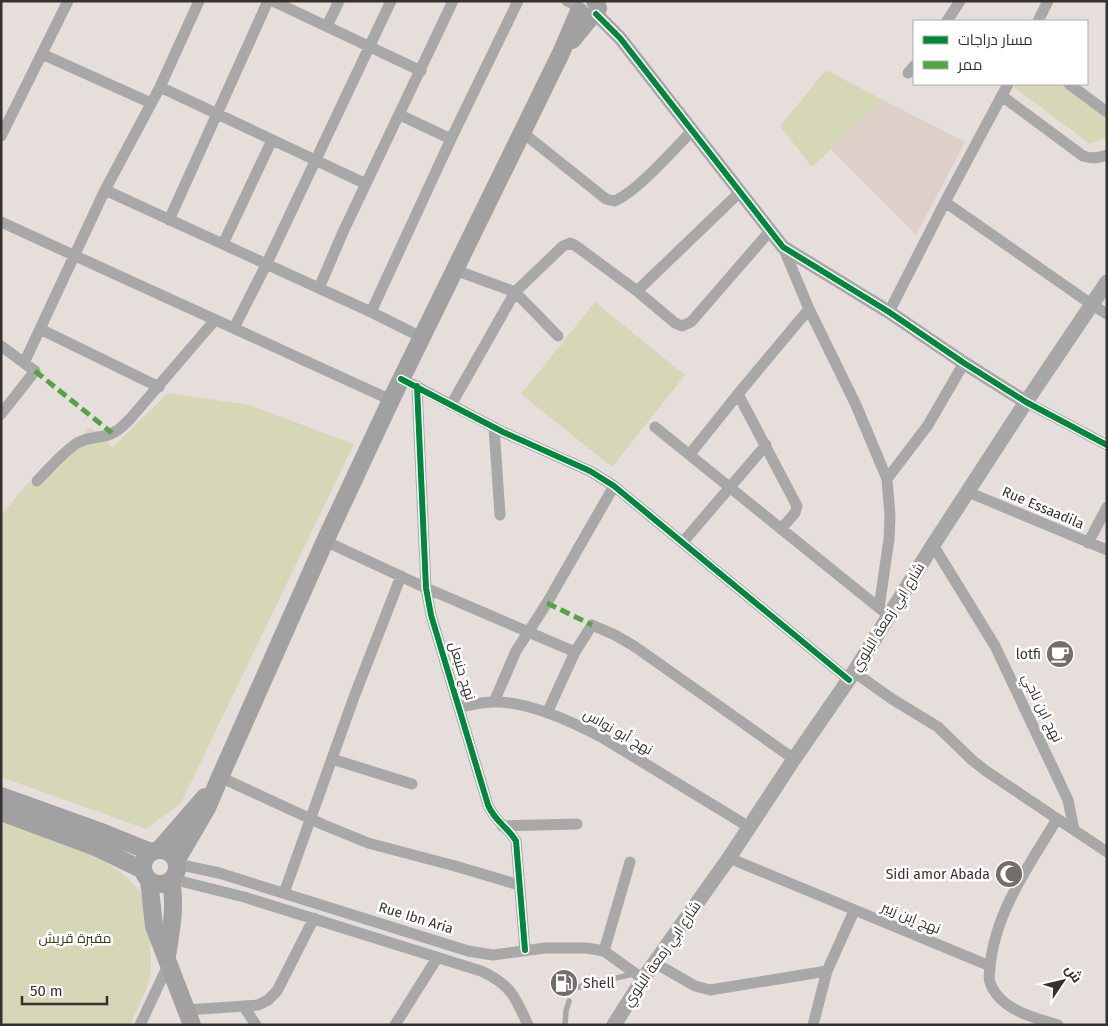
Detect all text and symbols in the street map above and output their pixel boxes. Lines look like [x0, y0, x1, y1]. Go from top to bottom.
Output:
legend [913, 20, 1088, 85]
text: مسار دراجات [958, 31, 1033, 49]
text: ممر [957, 56, 982, 74]
street label: Rue Essaadila [999, 483, 1087, 533]
street label: شارع ابي زمعة البلوي [848, 560, 931, 676]
cafe icon: lotfi [1045, 639, 1075, 669]
street label: نهج حنبعل [445, 640, 479, 702]
place label: lotfi [1016, 646, 1041, 663]
street label: نهج ابن ناجي [1015, 671, 1066, 747]
street label: نهج أبو نواس [580, 704, 656, 759]
mosque icon: Sidi amor Abada [994, 859, 1024, 889]
place label: Sidi amor Abada [886, 866, 990, 883]
street label: شارع ابي زمعة البلوي [619, 898, 707, 1012]
street label: نهج إبن زبير [878, 898, 943, 938]
street label: Rue Ibn Aria [377, 899, 455, 937]
park label: مقبرة قريش [38, 930, 112, 947]
north arrow [1038, 956, 1088, 1006]
text: ش [1061, 962, 1085, 986]
fuel station icon: Shell [549, 968, 579, 998]
scale bar [22, 974, 108, 1006]
place label: Shell [583, 975, 615, 992]
text: 50 m [30, 982, 63, 1000]

